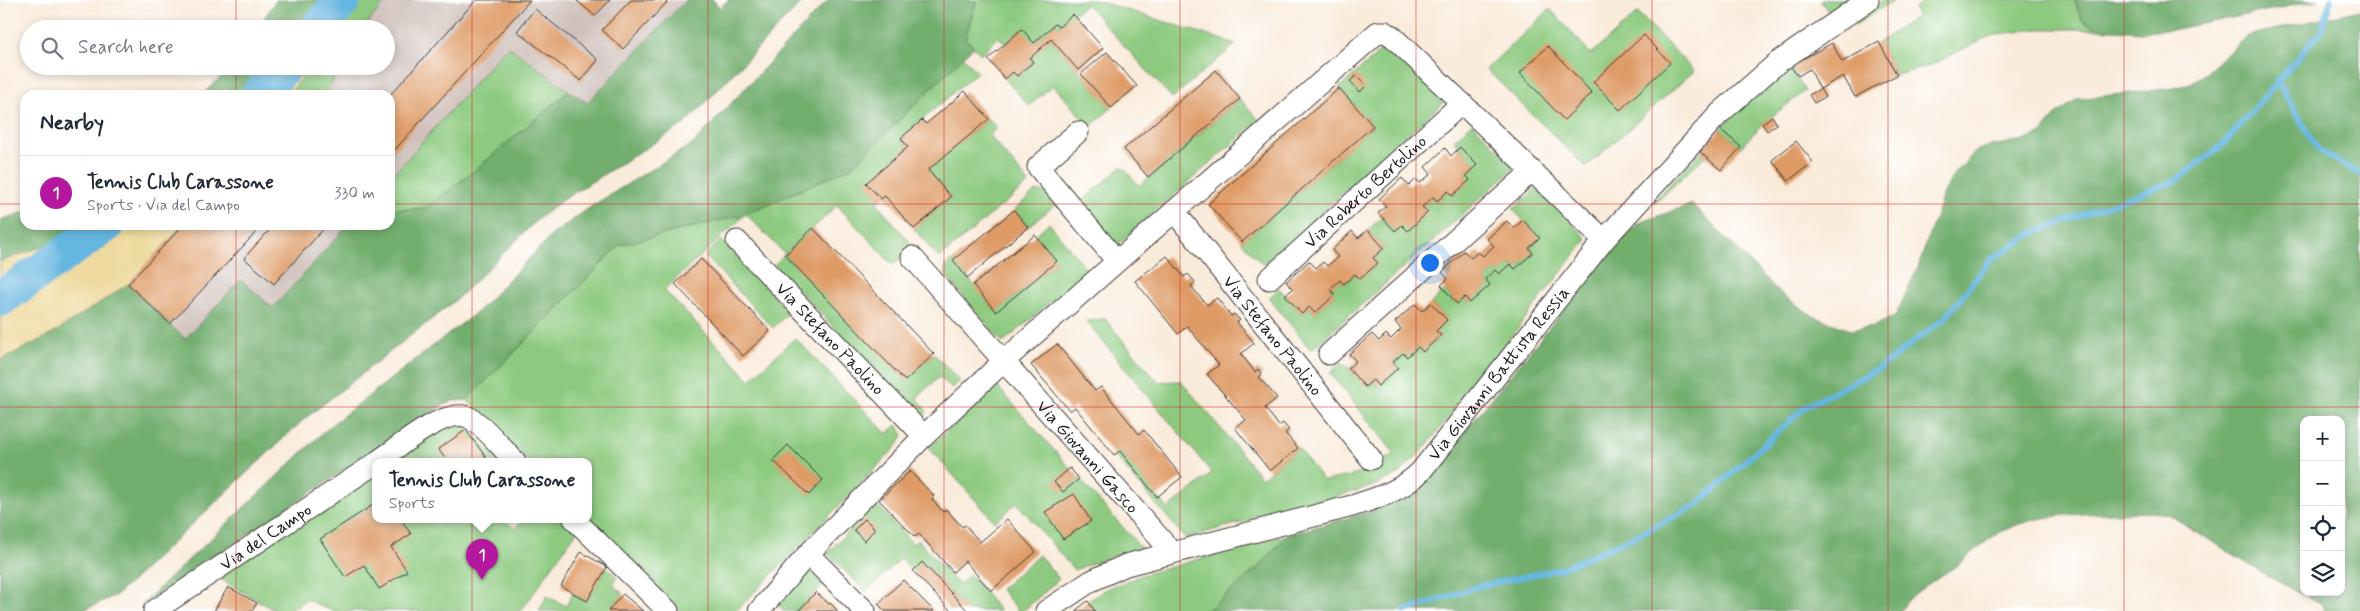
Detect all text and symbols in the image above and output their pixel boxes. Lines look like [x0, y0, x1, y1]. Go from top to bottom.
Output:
search box [20, 20, 395, 75]
icon: search [38, 34, 66, 62]
text: Search here [78, 35, 174, 60]
text: Nearby [40, 109, 104, 137]
street label: Via Roberto Bertolino [1299, 130, 1432, 254]
text: Tennis Club Carassone [87, 170, 274, 195]
text: 1 [52, 183, 60, 204]
text: 330 m [334, 183, 375, 204]
text: Sports · Via del Campo [87, 195, 240, 216]
your location [1417, 250, 1443, 276]
street label: Via Stefano Paolino [1217, 271, 1328, 401]
street label: Via Stefano Paolino [770, 277, 890, 401]
street label: Via Giovanni Battista Ressia [1423, 282, 1576, 466]
street label: Via Giovanni Gasco [1030, 395, 1144, 519]
map controls [2300, 416, 2345, 596]
button: + [2300, 416, 2345, 461]
popup [372, 458, 592, 523]
button: − [2300, 461, 2345, 506]
text: Tennis Club Carassone [389, 468, 575, 493]
text: Sports [389, 493, 435, 514]
street label: Via del Campo [215, 498, 317, 577]
button: locate [2300, 506, 2345, 551]
pin: 1 [466, 539, 498, 580]
button: layers [2300, 551, 2345, 596]

